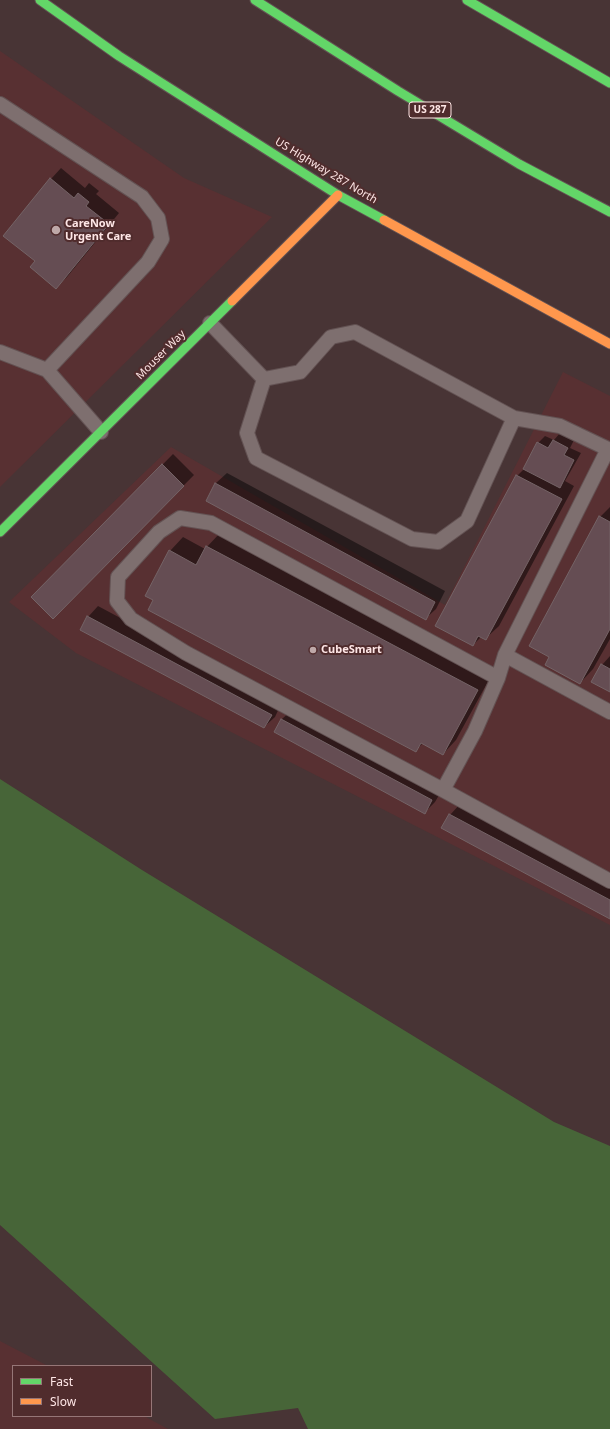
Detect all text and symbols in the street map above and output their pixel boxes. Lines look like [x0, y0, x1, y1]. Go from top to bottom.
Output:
road number: US 287 [409, 102, 451, 118]
street label: US Highway 287 North [273, 135, 379, 207]
place label: CareNow Urgent Care [65, 217, 131, 243]
marker: CareNow Urgent Care [50, 224, 62, 236]
street label: Mouser Way [134, 328, 188, 382]
place label: CubeSmart [321, 643, 382, 657]
marker: CubeSmart [308, 645, 318, 655]
legend [12, 1365, 152, 1417]
text: Fast [50, 1373, 73, 1390]
text: Slow [50, 1393, 76, 1410]

